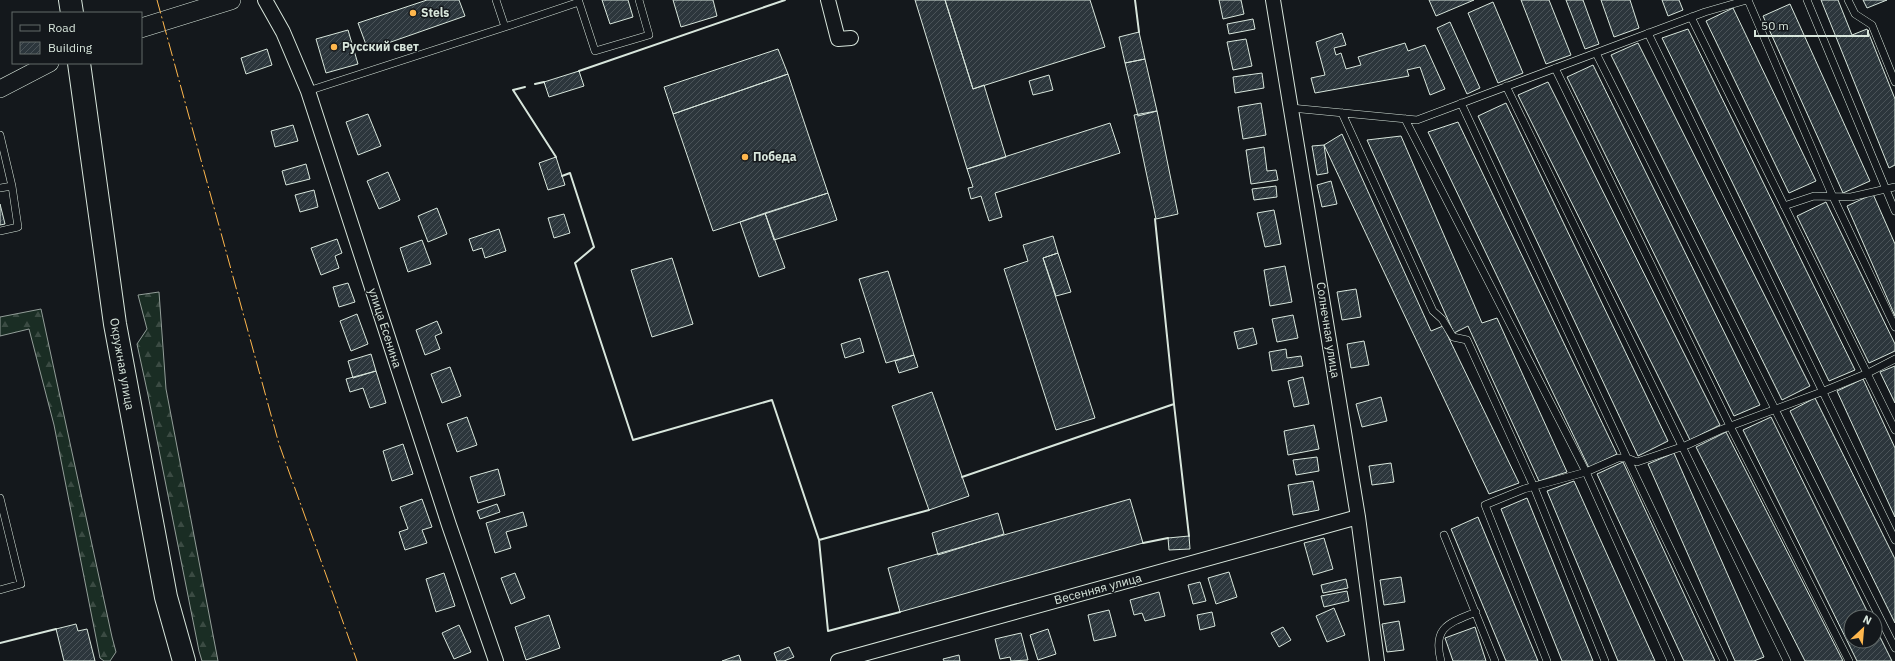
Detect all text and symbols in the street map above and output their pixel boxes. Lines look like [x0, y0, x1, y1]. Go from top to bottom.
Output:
place label: Stels [421, 5, 449, 20]
marker: Stels [408, 8, 418, 18]
legend [12, 12, 142, 64]
scale bar [1755, 12, 1868, 38]
text: 50 m [1761, 18, 1789, 33]
text: Road [48, 20, 76, 35]
place label: Русский свет [342, 39, 419, 54]
text: Building [48, 40, 93, 55]
marker: Русский свет [329, 42, 339, 52]
place label: Победа [753, 149, 797, 164]
marker: Победа [740, 152, 750, 162]
street label: Солнечная улица [1314, 281, 1344, 380]
street label: улица Есенина [366, 286, 406, 370]
street label: Окружная улица [107, 317, 138, 412]
street label: Весенняя улица [1052, 569, 1144, 607]
north arrow [1843, 609, 1883, 649]
text: N [1861, 612, 1874, 628]

